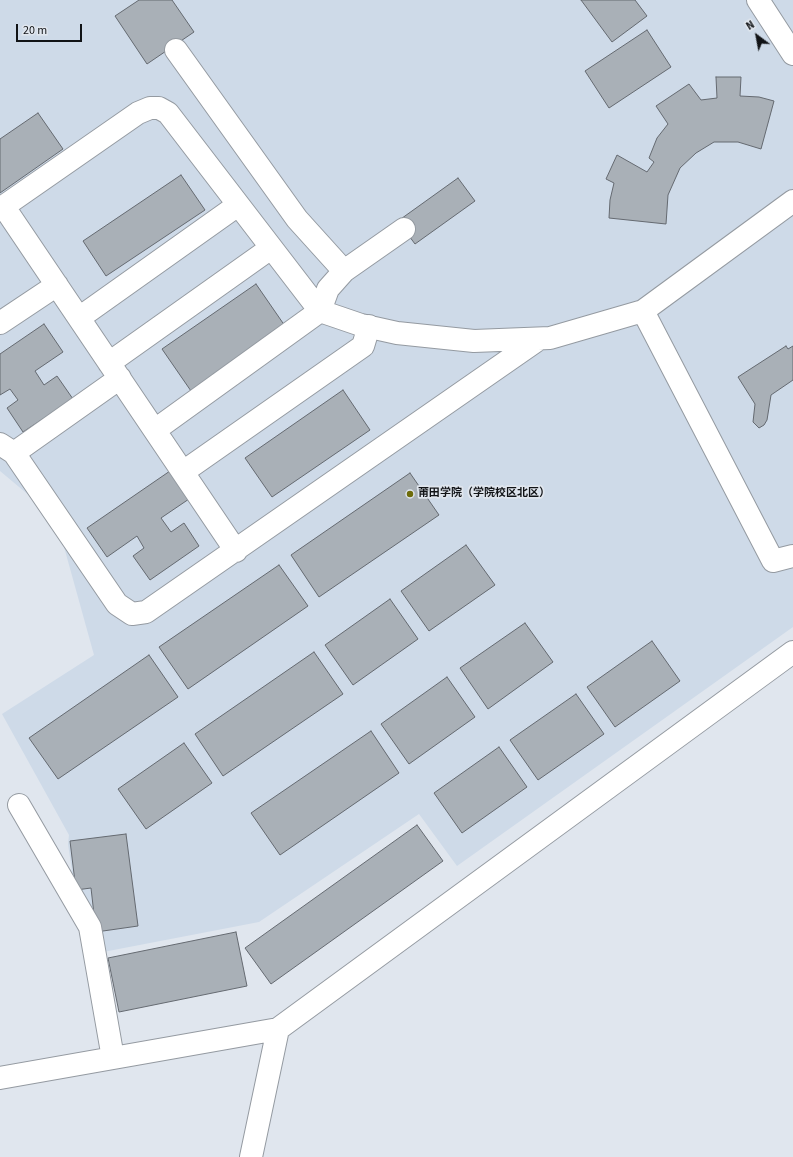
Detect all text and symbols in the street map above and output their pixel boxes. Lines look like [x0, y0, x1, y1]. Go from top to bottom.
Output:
scale bar [18, 16, 84, 42]
north arrow [737, 16, 777, 56]
text: N [743, 17, 757, 34]
text: 20 m [23, 22, 47, 39]
place label: 莆田学院（学院校区北区） [418, 487, 550, 501]
marker: 莆田学院（学院校区北区） [405, 489, 415, 499]

